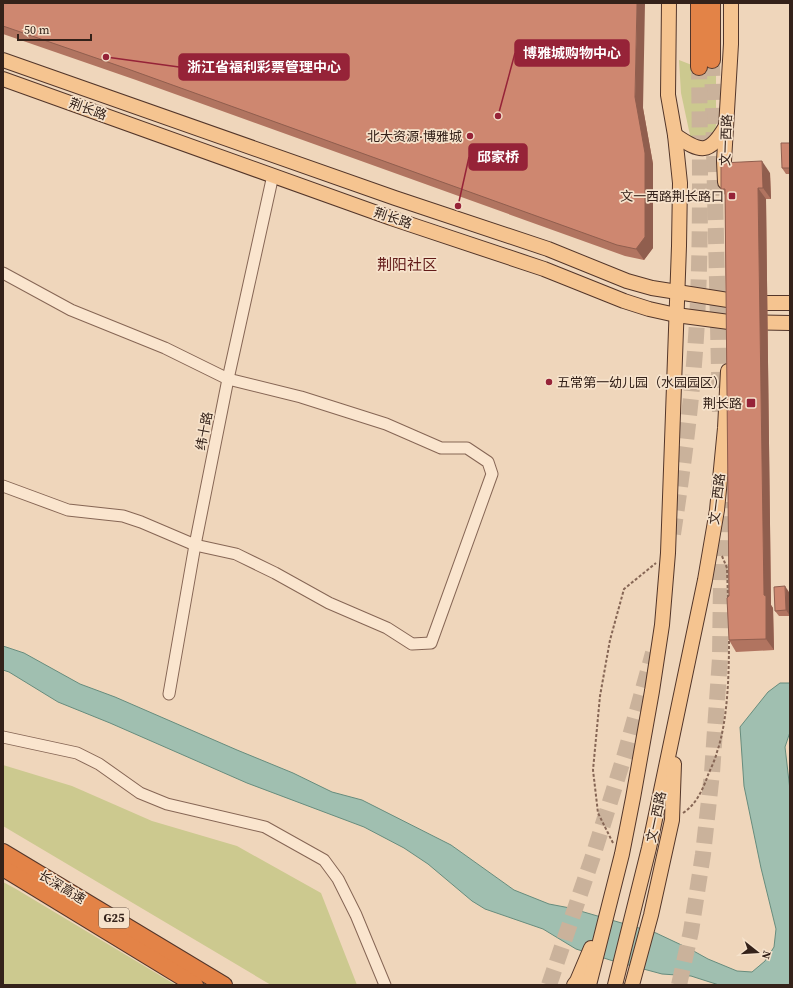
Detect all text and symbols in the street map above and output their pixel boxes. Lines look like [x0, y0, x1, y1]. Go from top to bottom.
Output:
scale bar [18, 16, 91, 42]
text: 50 m [24, 22, 50, 38]
callout: 博雅城购物中心 [515, 40, 629, 66]
text: 博雅城购物中心 [523, 43, 621, 63]
callout: 浙江省福利彩票管理中心 [179, 54, 349, 80]
text: 浙江省福利彩票管理中心 [187, 57, 341, 77]
street label: 荆长路 [67, 94, 109, 124]
street label: 文一西路 [717, 114, 735, 166]
place label: 北大资源·博雅城 [367, 128, 462, 145]
marker: 北大资源·博雅城 [465, 131, 475, 141]
callout: 邱家桥 [469, 144, 527, 170]
text: 邱家桥 [477, 147, 519, 167]
place label: 文一西路荆长路口 [620, 188, 724, 205]
marker: 文一西路荆长路口 [727, 191, 737, 201]
street label: 荆长路 [372, 204, 414, 232]
district label: 荆阳社区 [377, 254, 437, 275]
place label: 五常第一幼儿园（水园园区） [557, 374, 726, 391]
marker: 五常第一幼儿园（水园园区） [544, 377, 554, 387]
place label: 荆长路 [703, 395, 742, 412]
marker: 荆长路 [745, 397, 757, 409]
street label: 纬十路 [192, 410, 216, 452]
street label: 文一西路 [705, 472, 729, 526]
street label: 文一西路 [642, 790, 670, 844]
street label: 长深高速 [35, 866, 89, 908]
road number: G25 [99, 908, 129, 928]
north arrow [737, 932, 777, 972]
text: N [758, 949, 774, 961]

